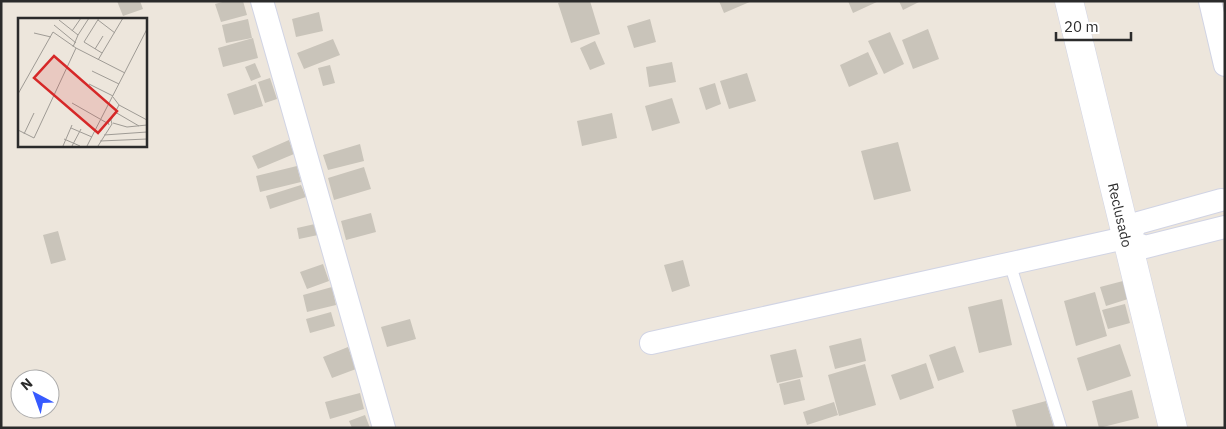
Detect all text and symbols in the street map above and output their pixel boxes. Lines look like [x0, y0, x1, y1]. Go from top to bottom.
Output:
scale bar [1056, 10, 1131, 42]
text: 20 m [1064, 17, 1099, 36]
inset map [18, 18, 146, 146]
street label: Reclusado [1104, 181, 1136, 249]
north arrow [10, 369, 60, 419]
text: N [17, 374, 36, 394]

